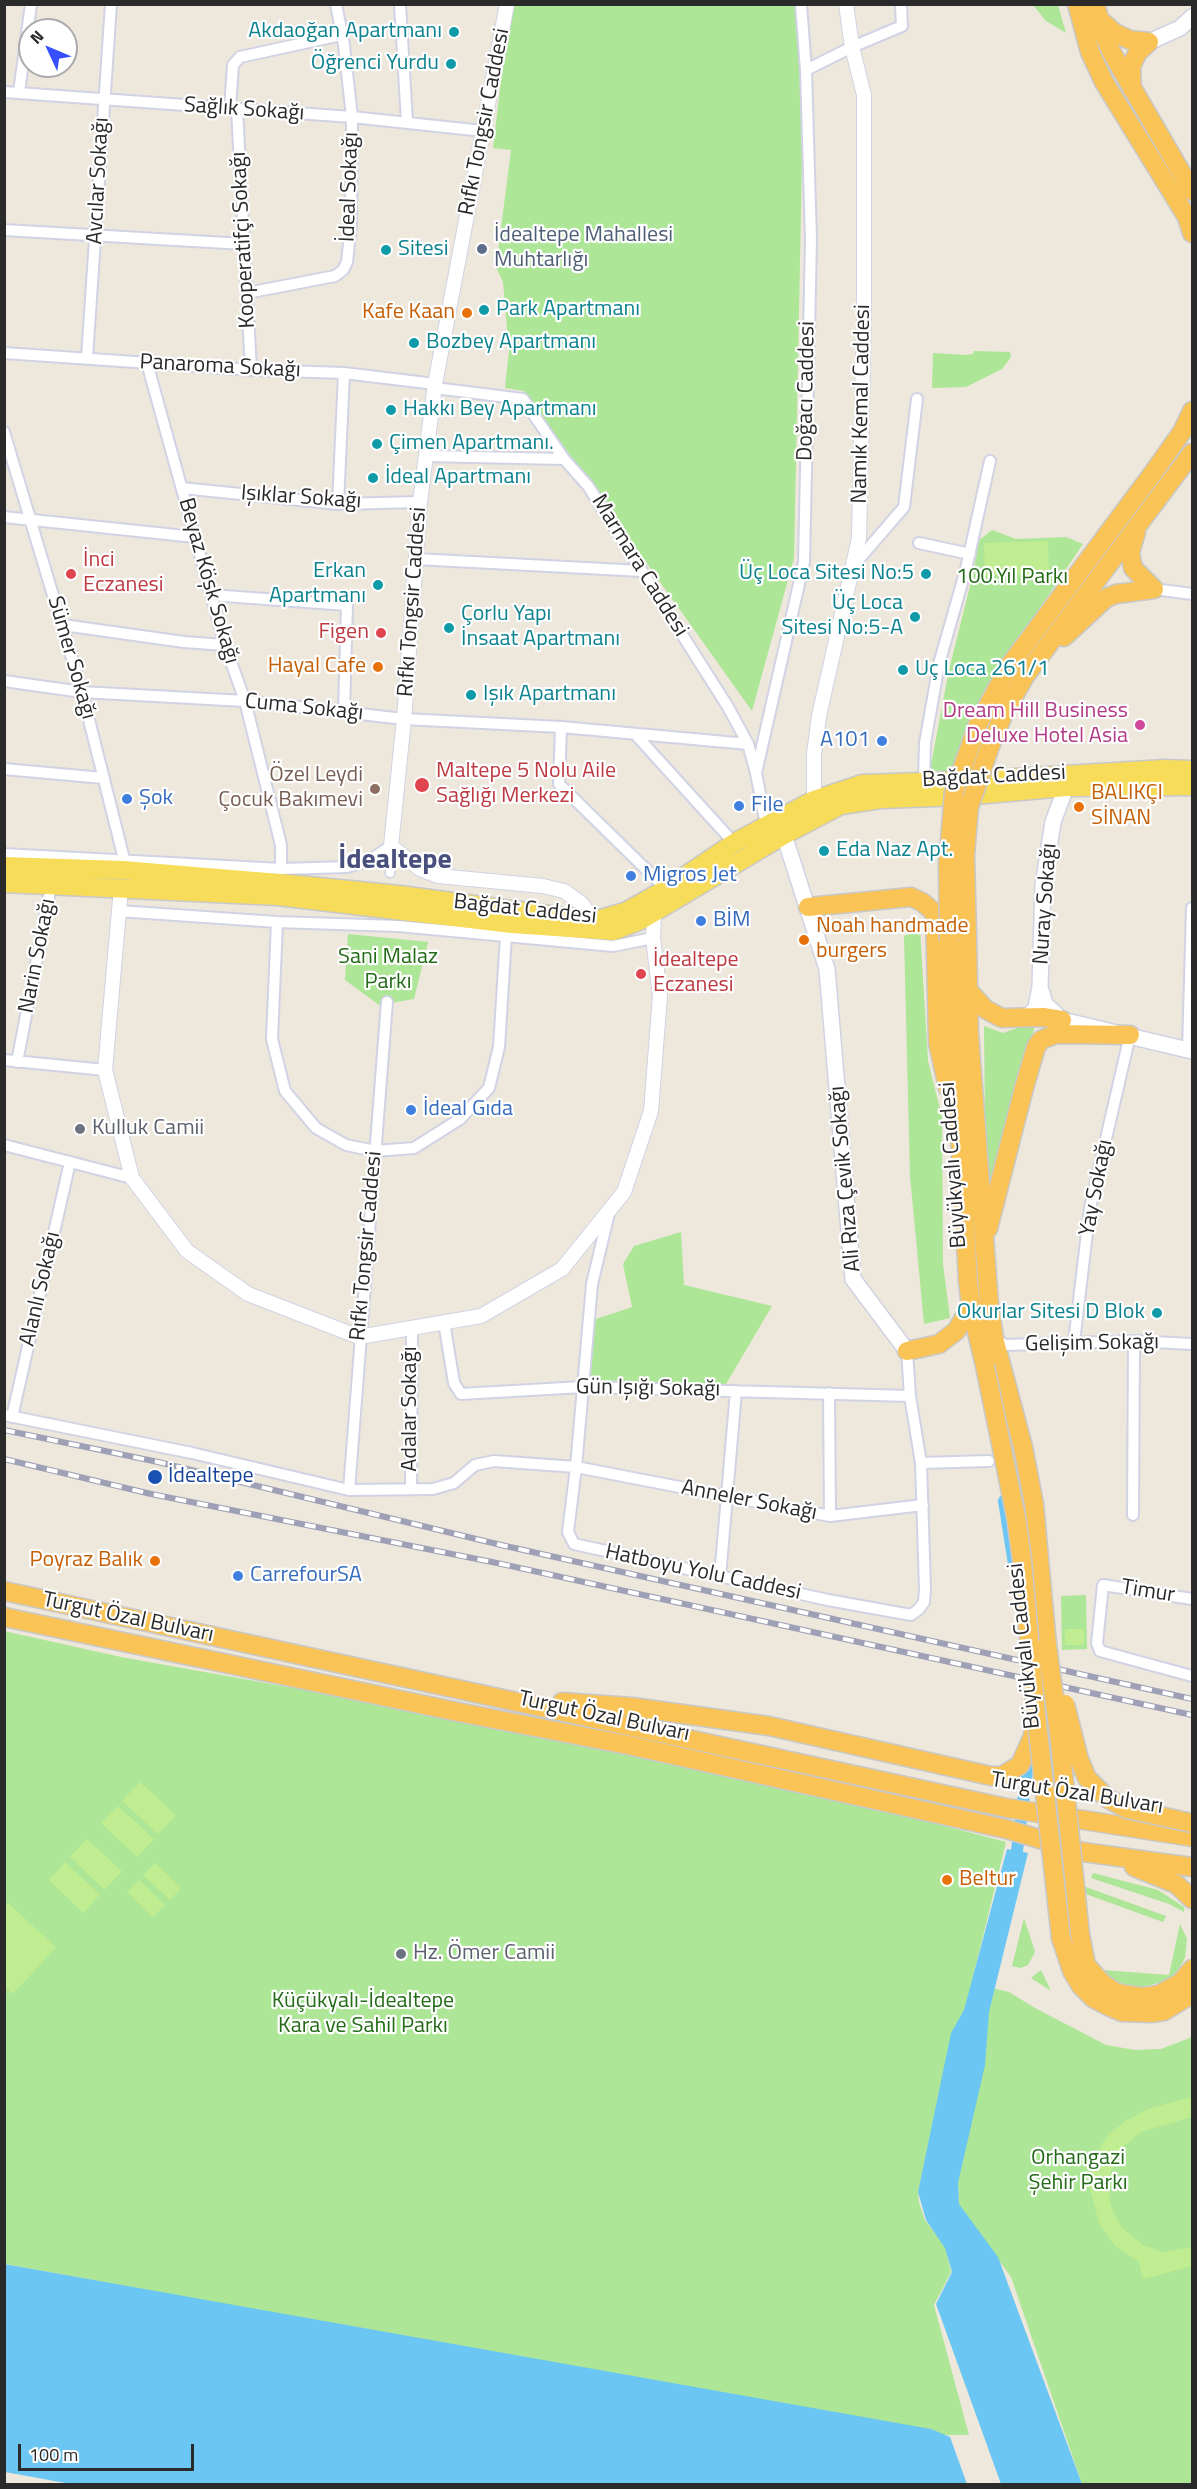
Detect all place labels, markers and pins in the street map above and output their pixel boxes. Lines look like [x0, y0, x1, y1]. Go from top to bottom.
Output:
place label: Akdaoğan Apartmanı [248, 19, 442, 45]
marker: Akdaoğan Apartmanı [447, 25, 461, 39]
place label: Öğrenci Yurdu [311, 51, 439, 77]
marker: Öğrenci Yurdu [444, 57, 458, 71]
place label: İdealtepe Mahallesi Muhtarlığı [494, 223, 673, 274]
place label: Sitesi [398, 237, 449, 263]
marker: İdealtepe Mahallesi Muhtarlığı [475, 242, 489, 256]
marker: Sitesi [379, 243, 393, 257]
place label: Park Apartmanı [496, 297, 640, 323]
place label: Kafe Kaan [362, 300, 455, 326]
marker: Park Apartmanı [477, 303, 491, 317]
marker: Kafe Kaan [460, 306, 474, 320]
place label: Bozbey Apartmanı [426, 330, 596, 356]
marker: Bozbey Apartmanı [407, 336, 421, 350]
place label: Hakkı Bey Apartmanı [403, 397, 597, 423]
marker: Hakkı Bey Apartmanı [384, 403, 398, 417]
place label: Çimen Apartmanı. [389, 431, 554, 457]
marker: Çimen Apartmanı. [370, 437, 384, 451]
place label: İdeal Apartmanı [385, 465, 531, 491]
marker: İdeal Apartmanı [366, 471, 380, 485]
place label: İnci Eczanesi [83, 548, 164, 600]
place label: Erkan Apartmanı [269, 559, 366, 610]
place label: Üç Loca Sitesi No:5 [739, 561, 914, 587]
marker: İnci Eczanesi [64, 567, 78, 581]
marker: Üç Loca Sitesi No:5 [919, 567, 933, 581]
marker: Erkan Apartmanı [371, 578, 385, 592]
place label: Üç Loca Sitesi No:5-A [782, 591, 903, 642]
place label: Çorlu Yapı İnsaat Apartmanı [461, 602, 620, 654]
marker: Üç Loca Sitesi No:5-A [908, 610, 922, 624]
place label: Figen [318, 620, 369, 646]
marker: Çorlu Yapı İnsaat Apartmanı [442, 621, 456, 635]
marker: Figen [374, 626, 388, 640]
place label: Hayal Cafe [268, 654, 366, 680]
place label: Uç Loca 261/1 [915, 657, 1049, 683]
marker: Hayal Cafe [371, 660, 385, 674]
marker: Uç Loca 261/1 [896, 663, 910, 677]
place label: Işık Apartmanı [483, 682, 616, 708]
marker: Işık Apartmanı [464, 688, 478, 702]
place label: Dream Hill Business Deluxe Hotel Asia [943, 699, 1128, 750]
marker: Dream Hill Business Deluxe Hotel Asia [1133, 718, 1147, 732]
place label: A101 [820, 728, 870, 754]
marker: A101 [875, 734, 889, 748]
place label: Maltepe 5 Nolu Aile Sağlığı Merkezi [436, 759, 616, 810]
place label: Özel Leydi Çocuk Bakımevi [218, 763, 363, 814]
marker: Maltepe 5 Nolu Aile Sağlığı Merkezi [413, 776, 431, 794]
place label: BALIKÇI SİNAN [1091, 781, 1163, 832]
marker: Özel Leydi Çocuk Bakımevi [368, 782, 382, 796]
place label: Şok [139, 786, 173, 812]
marker: Şok [120, 792, 134, 806]
place label: File [751, 793, 784, 819]
marker: File [732, 799, 746, 813]
marker: BALIKÇI SİNAN [1072, 800, 1086, 814]
place label: Eda Naz Apt. [836, 838, 953, 864]
marker: Eda Naz Apt. [817, 844, 831, 858]
place label: Migros Jet [643, 863, 737, 889]
marker: Migros Jet [624, 869, 638, 883]
place label: BİM [713, 908, 750, 934]
marker: BİM [694, 914, 708, 928]
place label: Noah handmade burgers [816, 914, 969, 966]
marker: Noah handmade burgers [797, 933, 811, 947]
place label: İdealtepe Eczanesi [653, 948, 739, 999]
marker: İdealtepe Eczanesi [634, 967, 648, 981]
place label: İdeal Gıda [423, 1097, 513, 1123]
marker: İdeal Gıda [404, 1103, 418, 1117]
place label: Kulluk Camii [92, 1116, 204, 1142]
marker: Kulluk Camii [73, 1122, 87, 1136]
place label: Okurlar Sitesi D Blok [957, 1300, 1145, 1326]
marker: Okurlar Sitesi D Blok [1150, 1306, 1164, 1320]
place label: İdealtepe [168, 1464, 254, 1490]
marker: İdealtepe [146, 1468, 164, 1486]
place label: Poyraz Balık [30, 1548, 143, 1574]
marker: Poyraz Balık [148, 1554, 162, 1568]
place label: CarrefourSA [250, 1563, 362, 1589]
marker: CarrefourSA [231, 1569, 245, 1583]
place label: Beltur [959, 1867, 1016, 1893]
marker: Beltur [940, 1873, 954, 1887]
place label: Hz. Ömer Camii [413, 1941, 555, 1967]
marker: Hz. Ömer Camii [394, 1947, 408, 1961]

